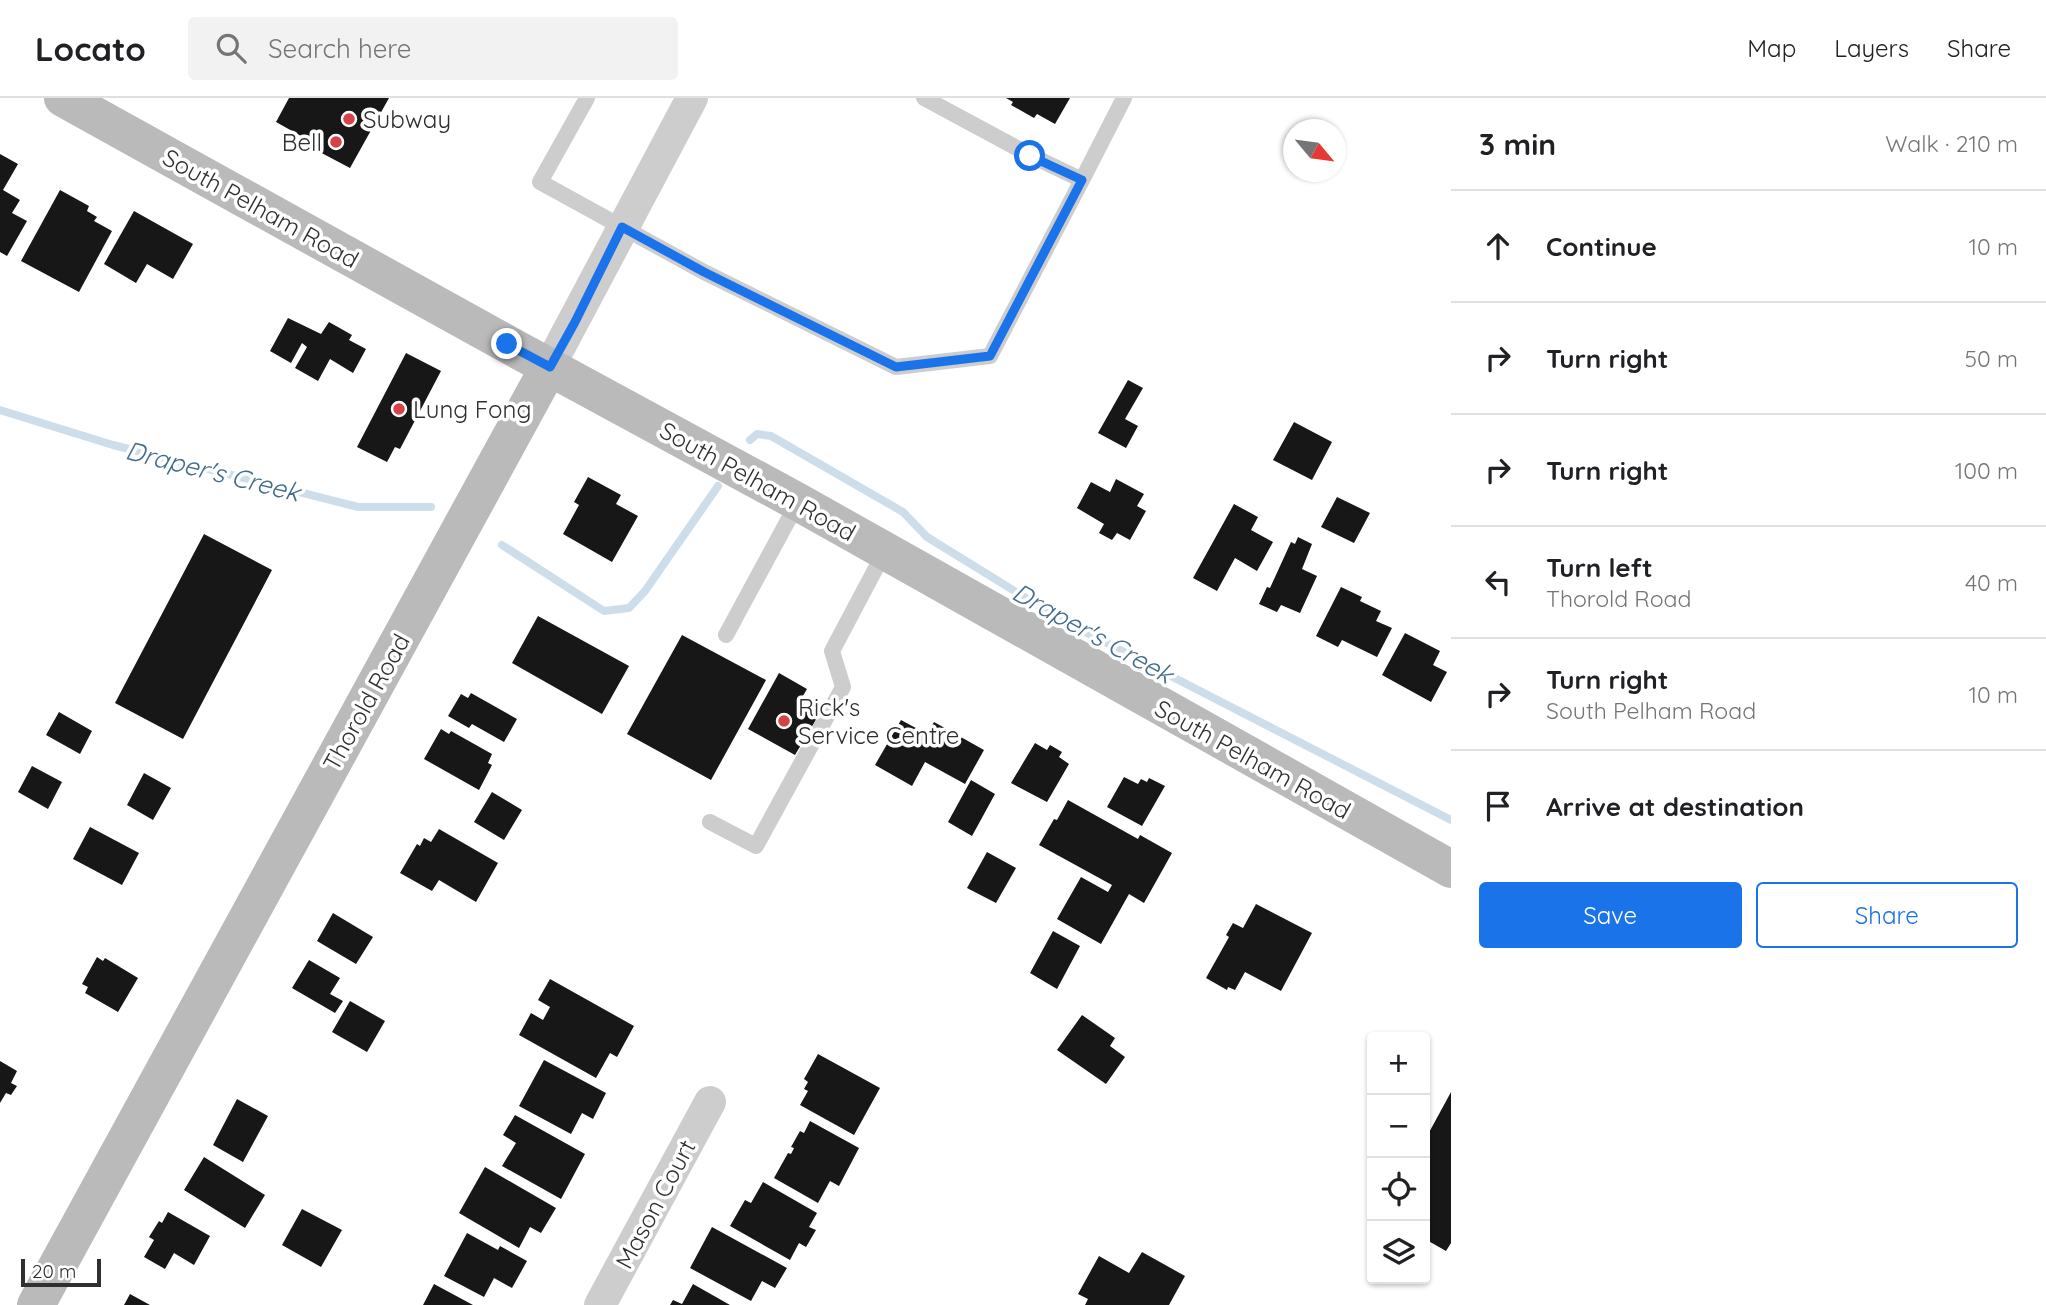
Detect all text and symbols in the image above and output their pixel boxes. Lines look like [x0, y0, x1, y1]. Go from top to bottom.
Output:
search box [188, 17, 678, 80]
text: Locato [35, 28, 146, 69]
icon: search [212, 29, 250, 67]
text: Search here [268, 32, 411, 65]
text: Map [1747, 33, 1796, 63]
text: Layers [1834, 33, 1909, 63]
text: Share [1947, 33, 2011, 63]
place label: Subway [363, 104, 451, 134]
marker: Subway [341, 111, 357, 127]
north arrow [1283, 119, 1346, 182]
text: 3 min [1479, 125, 1556, 163]
place label: Bell [282, 127, 322, 157]
text: Walk · 210 m [1885, 129, 2018, 158]
marker: Bell [328, 134, 344, 150]
route start [1014, 140, 1045, 171]
street label: South Pelham Road [158, 142, 364, 274]
icon: ahead [1479, 227, 1517, 265]
text: Continue [1546, 230, 1657, 263]
text: 10 m [1969, 232, 2018, 261]
route end [491, 328, 522, 359]
icon: right [1479, 339, 1517, 377]
text: Turn right [1546, 342, 1668, 375]
text: 50 m [1965, 344, 2018, 373]
place label: Lung Fong [413, 394, 531, 424]
marker: Lung Fong [391, 401, 407, 417]
street label: South Pelham Road [655, 415, 861, 547]
water label: Draper's Creek [122, 433, 306, 509]
icon: right [1479, 451, 1517, 489]
text: Turn right [1546, 454, 1668, 487]
text: 100 m [1955, 456, 2018, 485]
text: Turn left [1546, 551, 1653, 584]
icon: left [1479, 563, 1517, 601]
text: 40 m [1965, 568, 2018, 597]
water label: Draper's Creek [1007, 575, 1181, 692]
text: Thorold Road [1546, 584, 1691, 613]
street label: Thorold Road [316, 628, 416, 776]
text: Turn right [1546, 663, 1668, 696]
icon: right [1479, 675, 1517, 713]
text: 10 m [1969, 680, 2018, 709]
place label: Rick's Service Centre [798, 692, 959, 750]
street label: South Pelham Road [1150, 693, 1356, 825]
text: South Pelham Road [1546, 696, 1756, 725]
marker: Rick's Service Centre [776, 713, 792, 729]
icon: arrive [1479, 787, 1517, 825]
text: Arrive at destination [1546, 790, 1804, 823]
button: Save [1479, 882, 1742, 948]
button: Share [1756, 882, 2018, 948]
map controls [1367, 1032, 1430, 1284]
button: + [1367, 1032, 1430, 1095]
button: − [1367, 1095, 1430, 1158]
street label: Mason Court [608, 1134, 702, 1274]
button: locate [1367, 1158, 1430, 1221]
button: layers [1367, 1221, 1430, 1284]
scale bar [21, 1256, 102, 1288]
text: 20 m [32, 1259, 76, 1283]

